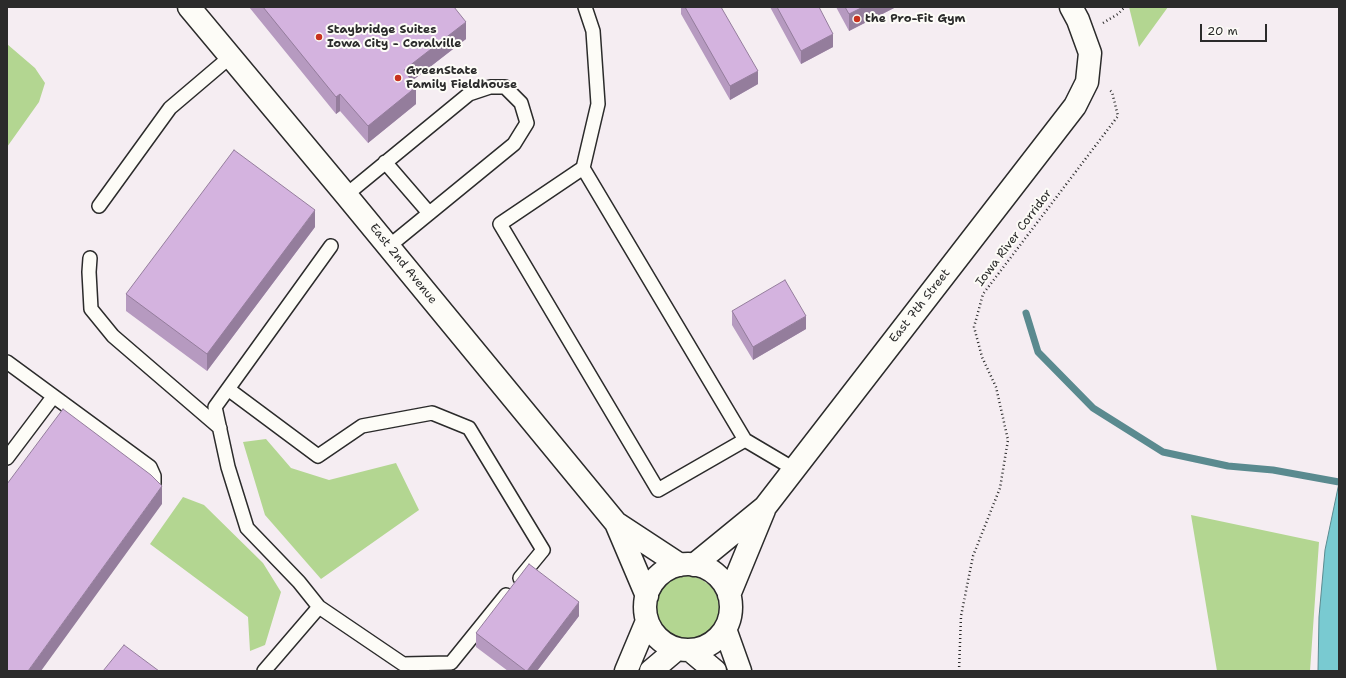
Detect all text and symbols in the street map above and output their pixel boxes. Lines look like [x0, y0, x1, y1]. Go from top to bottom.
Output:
place label: the Pro-Fit Gym [865, 12, 965, 26]
marker: the Pro-Fit Gym [852, 14, 862, 24]
scale bar [1202, 16, 1269, 42]
place label: Staybridge Suites Iowa City - Coralville [327, 23, 461, 51]
text: 20 m [1207, 23, 1238, 39]
marker: Staybridge Suites Iowa City - Coralville [314, 32, 324, 42]
place label: GreenState Family Fieldhouse [406, 64, 517, 92]
marker: GreenState Family Fieldhouse [393, 73, 403, 83]
street label: Iowa River Corridor [973, 187, 1055, 289]
street label: East 2nd Avenue [366, 221, 440, 307]
street label: East 7th Street [887, 266, 953, 346]

